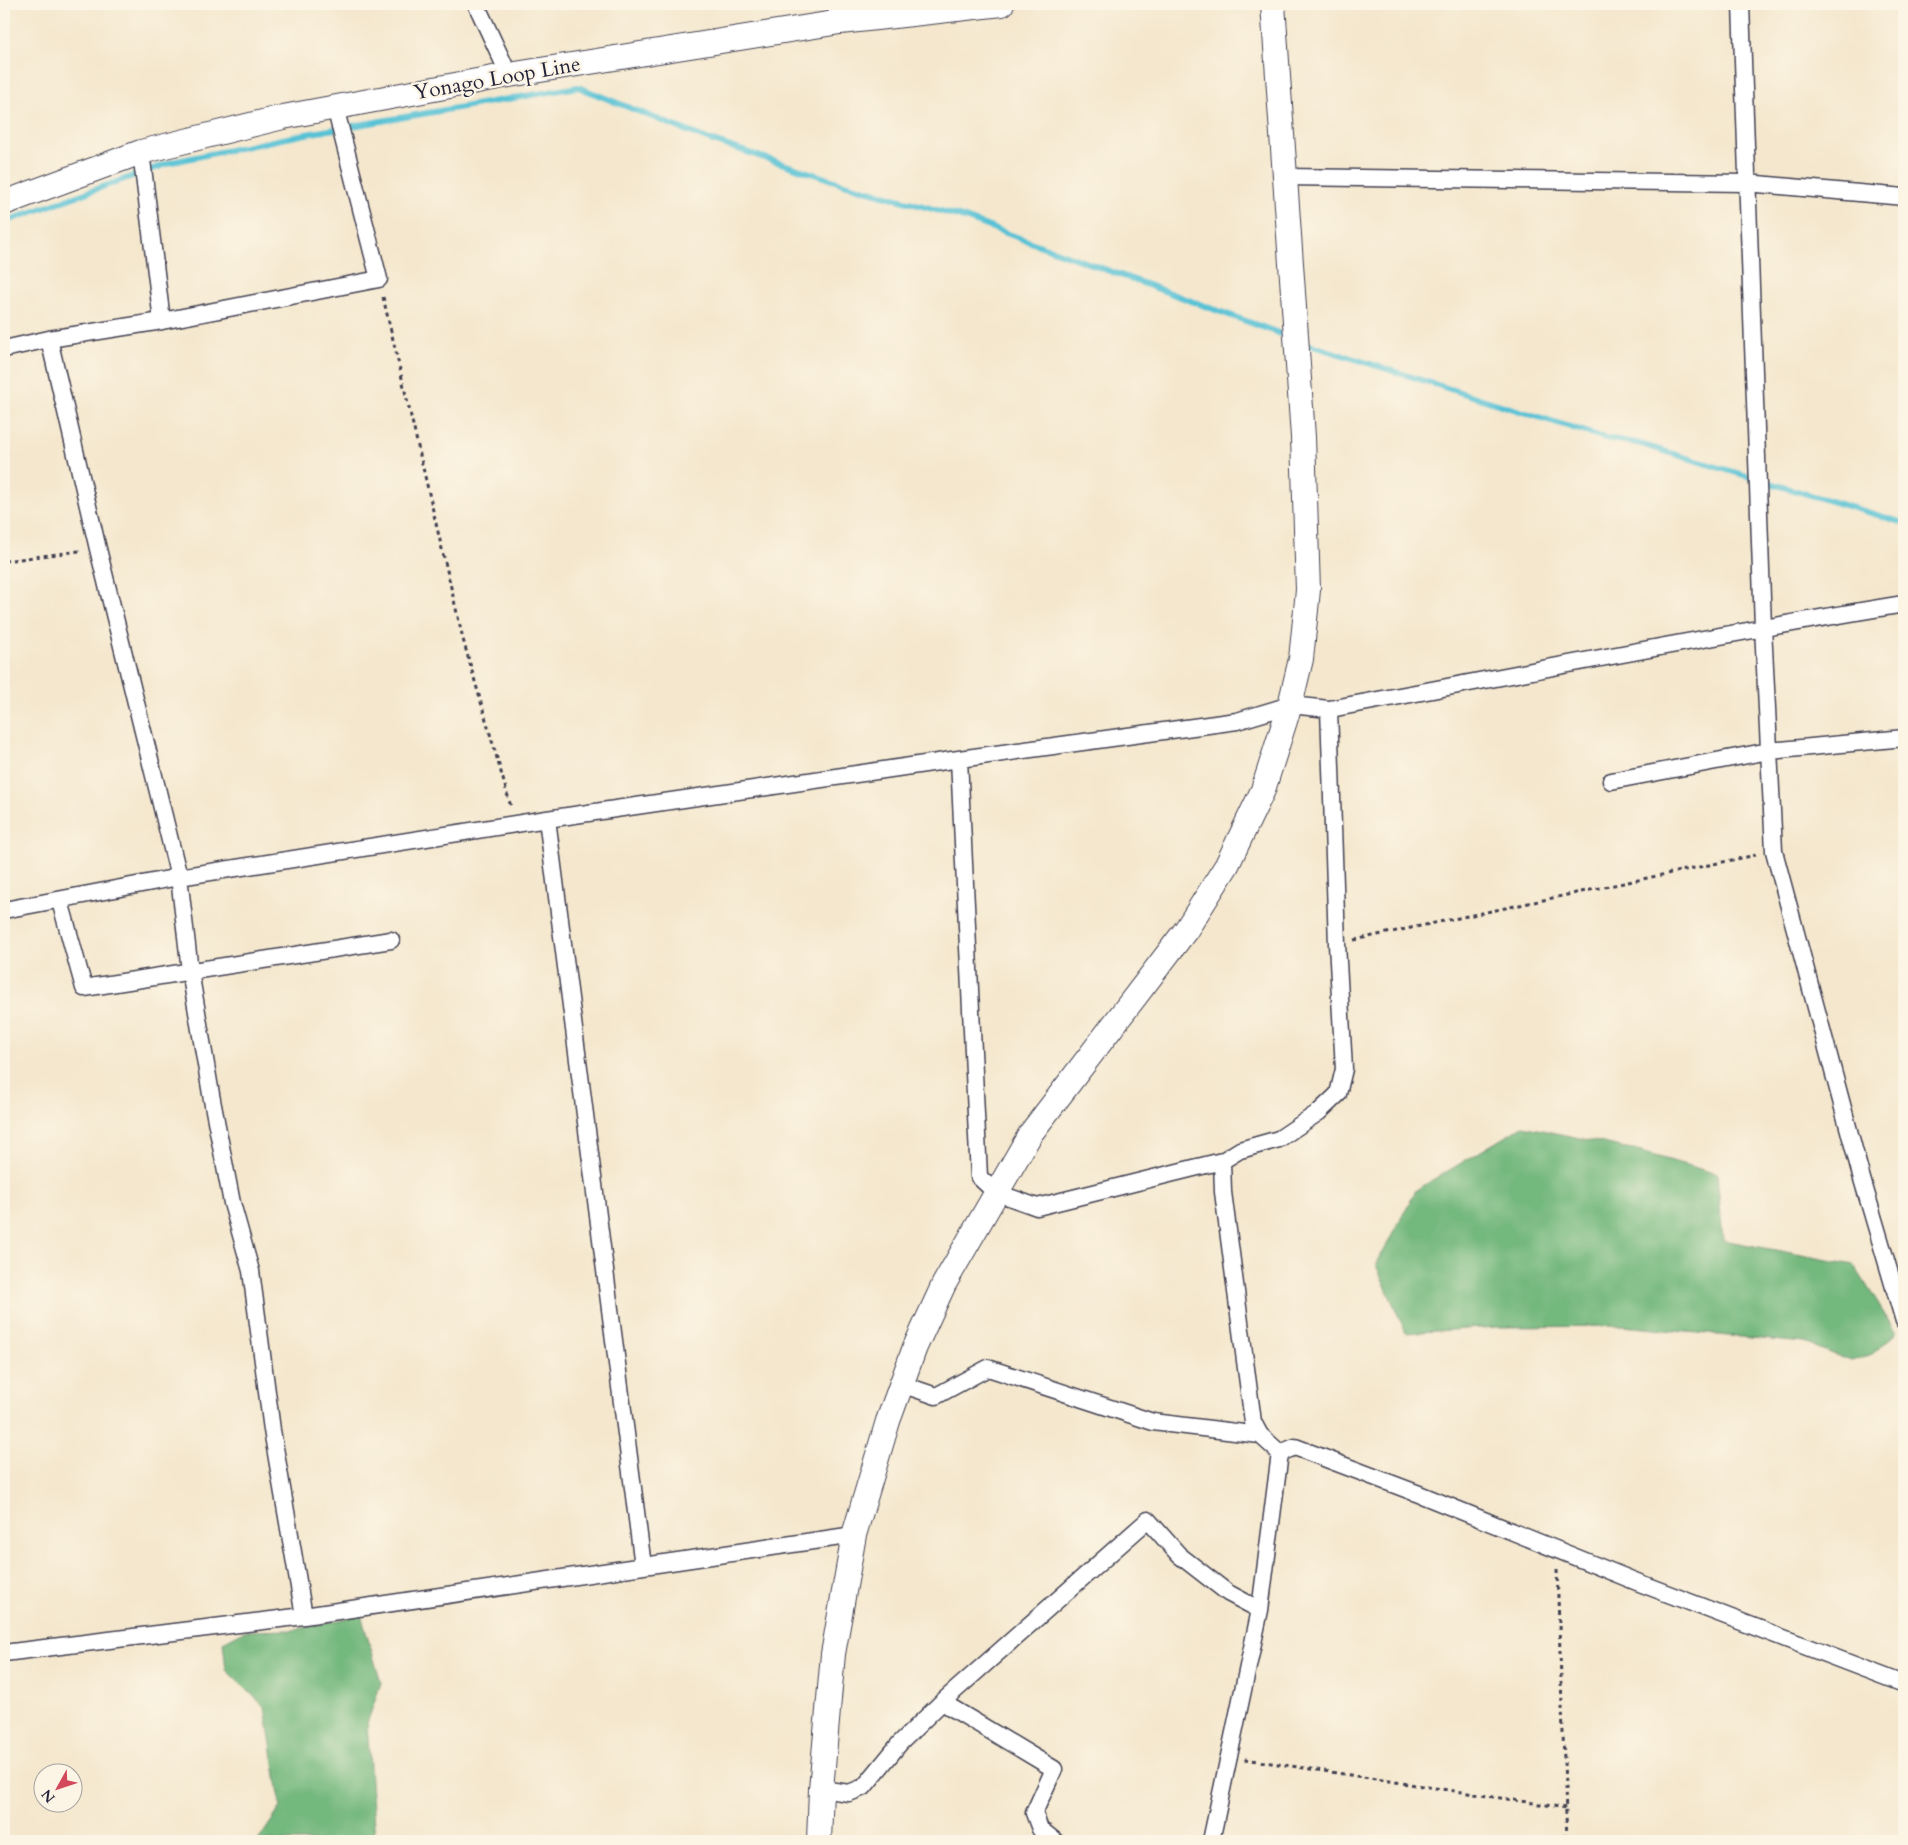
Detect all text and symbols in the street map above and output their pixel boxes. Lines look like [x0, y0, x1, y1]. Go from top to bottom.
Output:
street label: Yonago Loop Line [411, 50, 583, 107]
north arrow [32, 1762, 82, 1812]
text: N [37, 1785, 60, 1807]

